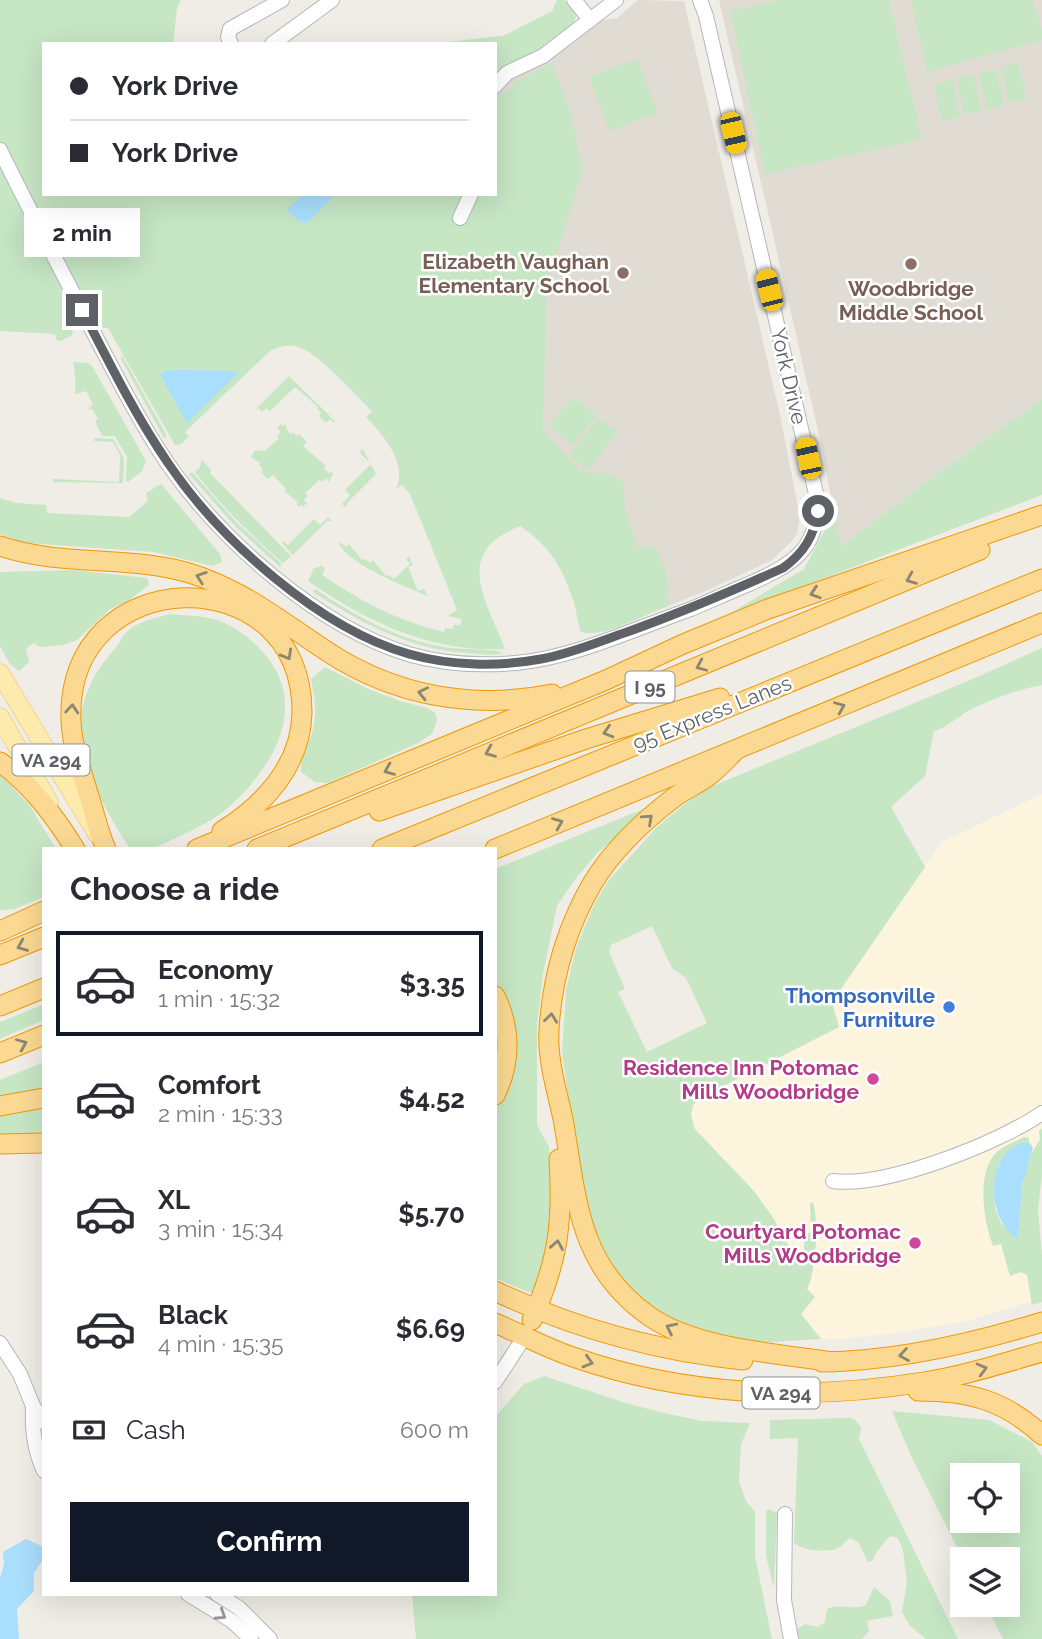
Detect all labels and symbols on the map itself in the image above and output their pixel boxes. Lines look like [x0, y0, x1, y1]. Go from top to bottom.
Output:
car [719, 110, 748, 156]
callout: 2 min [24, 208, 140, 258]
place label: Elizabeth Vaughan Elementary School [419, 249, 609, 298]
marker: Woodbridge Middle School [903, 256, 919, 272]
marker: Elizabeth Vaughan Elementary School [615, 265, 631, 281]
car [754, 267, 785, 313]
place label: Woodbridge Middle School [839, 276, 984, 325]
route end [66, 294, 98, 326]
street label: York Drive [766, 325, 812, 427]
car [794, 435, 823, 481]
route start [802, 495, 834, 527]
one-way arrow [906, 570, 918, 584]
one-way arrow [196, 571, 208, 585]
one-way arrow [810, 585, 822, 599]
one-way arrow [279, 648, 292, 660]
one-way arrow [696, 658, 708, 672]
street label: 95 Express Lanes [629, 670, 795, 756]
road number: I 95 [626, 672, 674, 702]
one-way arrow [417, 687, 429, 701]
one-way arrow [832, 701, 845, 715]
one-way arrow [64, 703, 79, 714]
one-way arrow [603, 724, 615, 739]
road number: VA 294 [12, 744, 90, 776]
one-way arrow [485, 744, 497, 758]
one-way arrow [384, 762, 396, 776]
one-way arrow [640, 815, 653, 827]
one-way arrow [552, 818, 564, 832]
one-way arrow [17, 937, 29, 951]
place label: Thompsonville Furniture [785, 983, 935, 1032]
marker: Thompsonville Furniture [941, 999, 957, 1015]
one-way arrow [543, 1012, 558, 1024]
one-way arrow [15, 1039, 27, 1053]
place label: Residence Inn Potomac Mills Woodbridge [623, 1055, 859, 1104]
marker: Residence Inn Potomac Mills Woodbridge [865, 1071, 881, 1087]
place label: Courtyard Potomac Mills Woodbridge [705, 1219, 901, 1268]
marker: Courtyard Potomac Mills Woodbridge [907, 1235, 923, 1251]
one-way arrow [549, 1239, 564, 1251]
one-way arrow [666, 1322, 678, 1336]
one-way arrow [898, 1347, 910, 1362]
one-way arrow [582, 1353, 594, 1368]
one-way arrow [975, 1363, 987, 1377]
road number: VA 294 [742, 1378, 820, 1408]
one-way arrow [213, 1606, 226, 1619]

